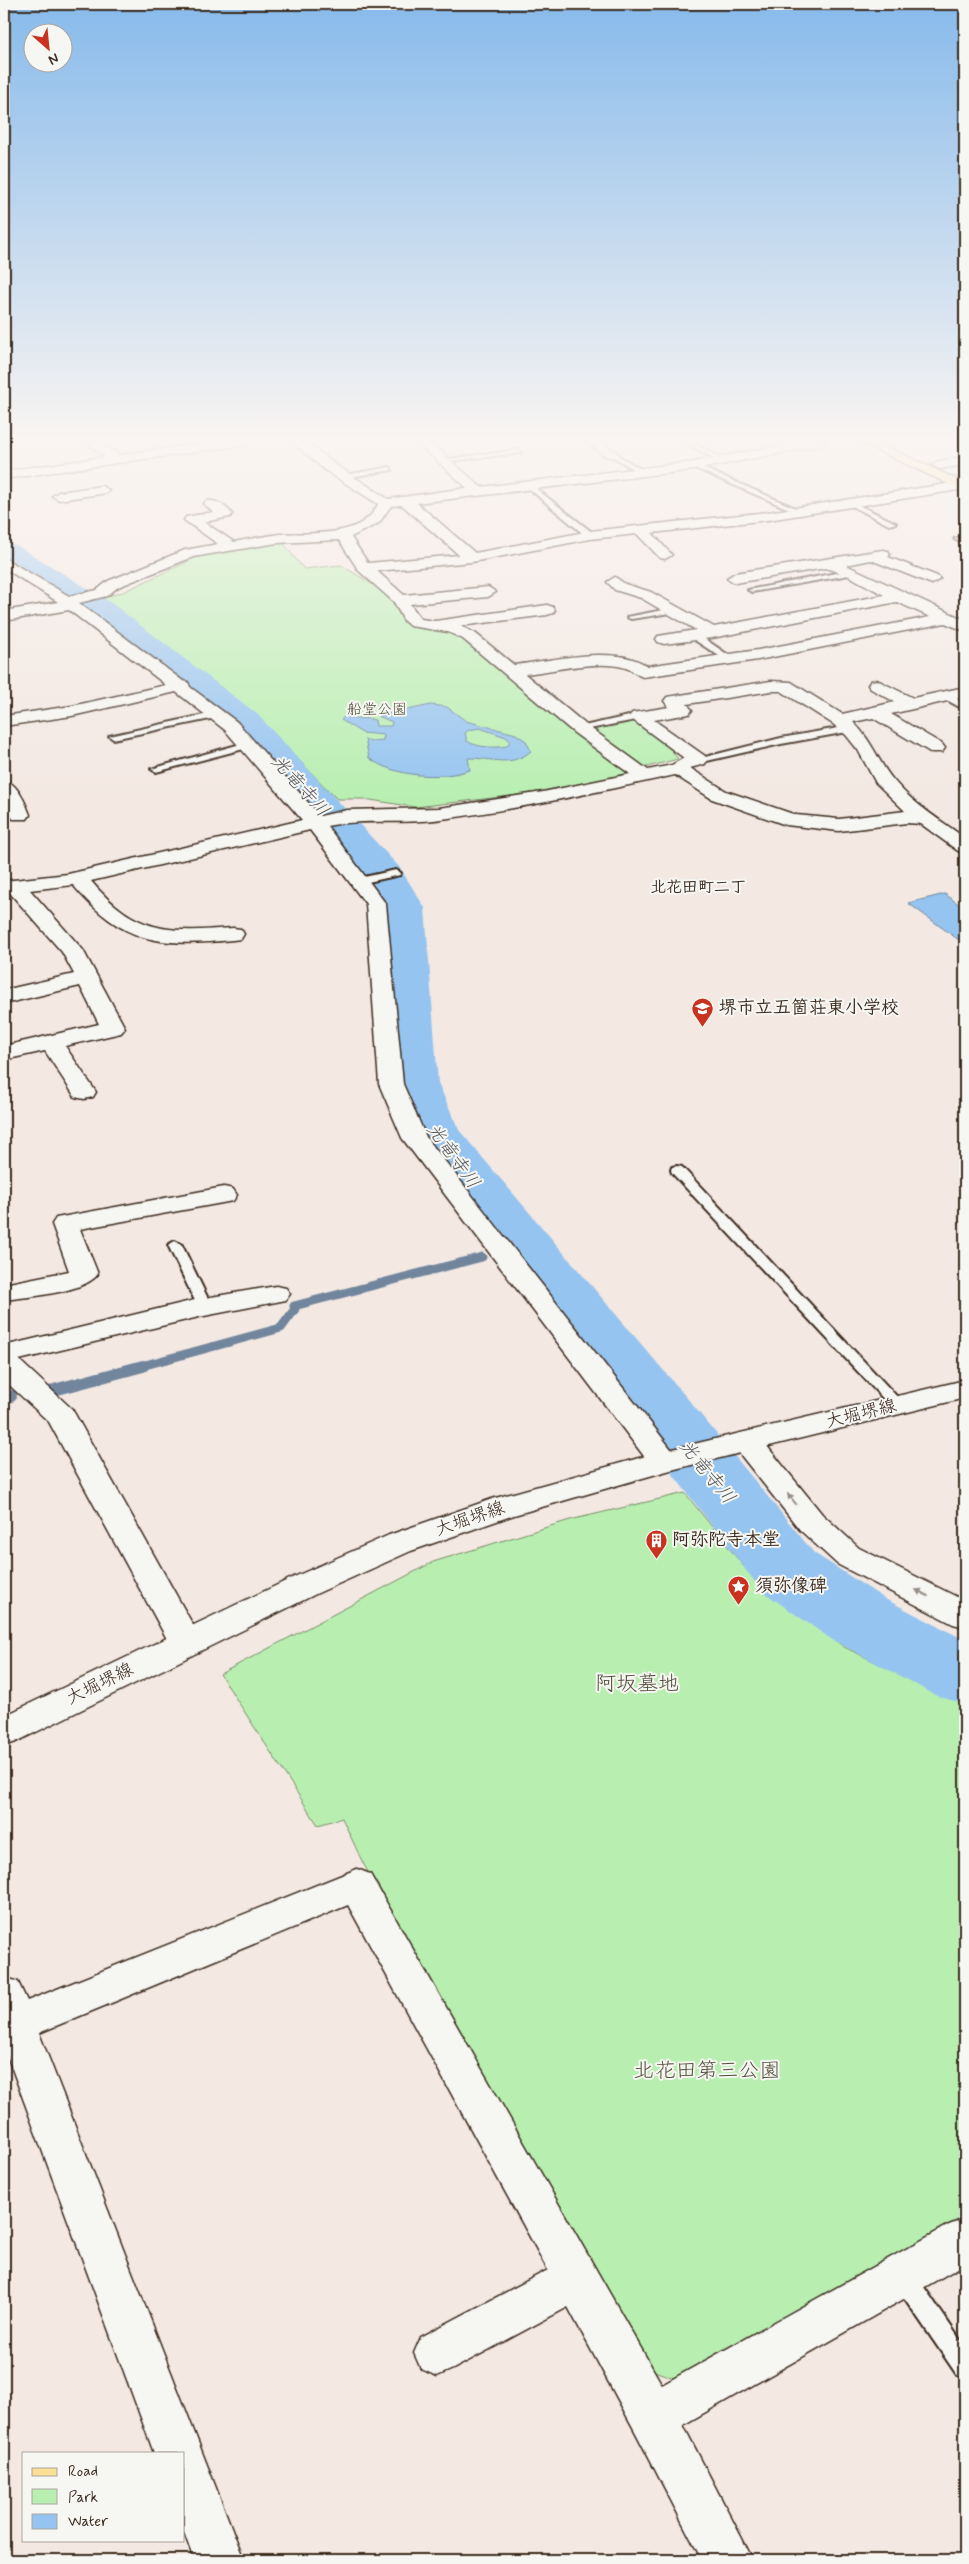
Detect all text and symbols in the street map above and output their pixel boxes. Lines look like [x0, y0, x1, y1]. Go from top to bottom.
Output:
north arrow [22, 22, 72, 72]
text: N [45, 49, 62, 69]
park label: 船堂公園 [347, 700, 407, 720]
water label: 光竜寺川 [265, 749, 335, 823]
district label: 北花田町二丁 [650, 877, 746, 898]
school or university icon: 堺市立五箇荘東小学校 [691, 996, 715, 1027]
place label: 堺市立五箇荘東小学校 [719, 996, 899, 1020]
water label: 光竜寺川 [421, 1118, 485, 1194]
street label: 大堀堺線 [823, 1394, 899, 1434]
water label: 光竜寺川 [673, 1435, 741, 1509]
one-way arrow [787, 1493, 798, 1506]
street label: 大堀堺線 [432, 1496, 508, 1542]
building icon: 阿弥陀寺本堂 [644, 1528, 668, 1559]
place label: 阿弥陀寺本堂 [672, 1528, 780, 1552]
place icon: 須弥像碑 [727, 1574, 751, 1605]
place label: 須弥像碑 [755, 1574, 827, 1598]
one-way arrow [915, 1589, 929, 1597]
street label: 大堀堺線 [62, 1657, 138, 1711]
park label: 阿坂墓地 [595, 1670, 679, 1698]
park label: 北花田第三公園 [634, 2057, 781, 2085]
legend [22, 2452, 185, 2542]
text: Road [68, 2462, 98, 2482]
text: Park [68, 2488, 98, 2508]
text: Water [68, 2512, 108, 2532]

